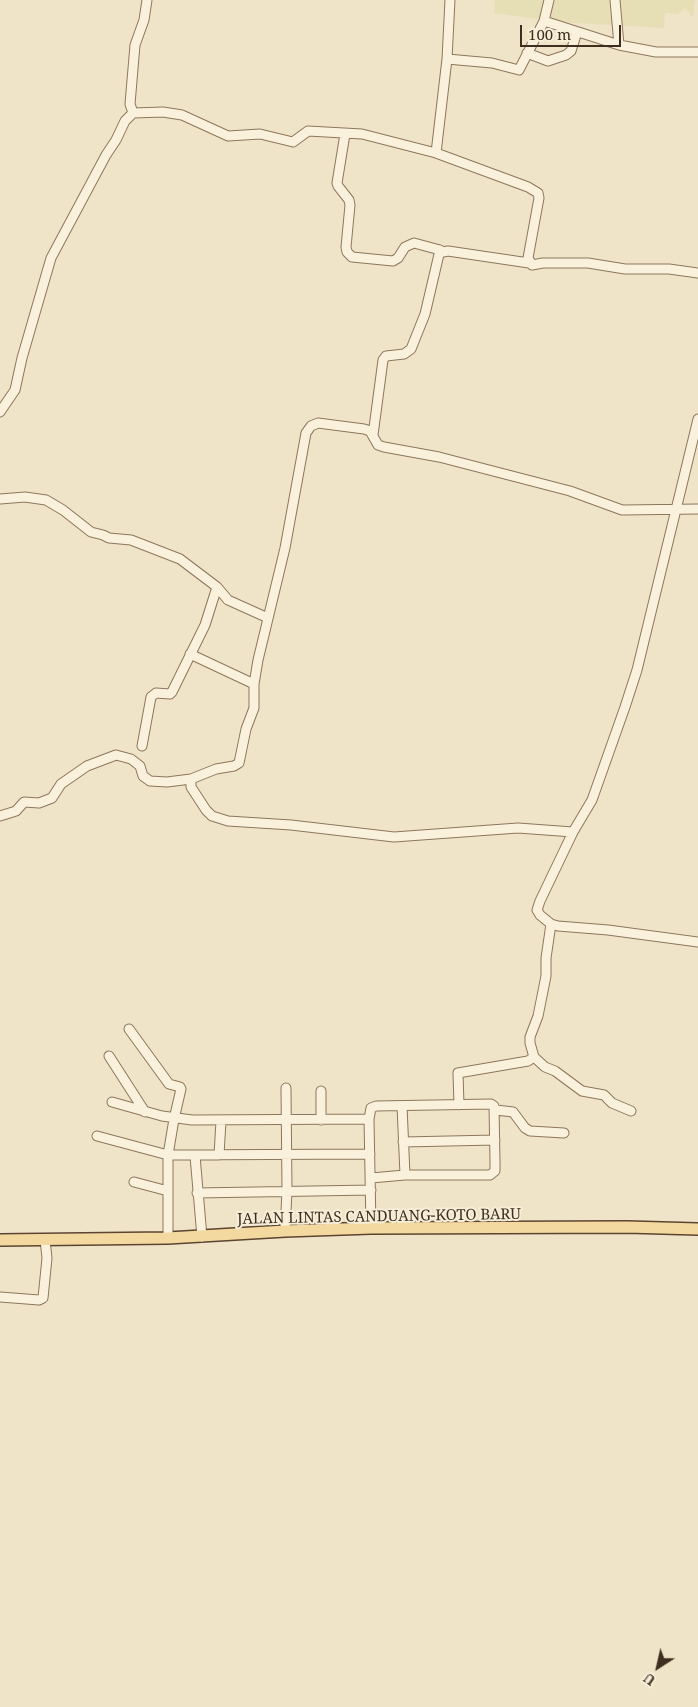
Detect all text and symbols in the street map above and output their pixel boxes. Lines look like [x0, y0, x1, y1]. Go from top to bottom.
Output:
scale bar [523, 15, 624, 47]
text: 100 m [528, 24, 571, 44]
street label: JALAN LINTAS CANDUANG-KOTO BARU [237, 1206, 521, 1228]
north arrow [633, 1642, 683, 1692]
text: U [639, 1669, 659, 1690]

